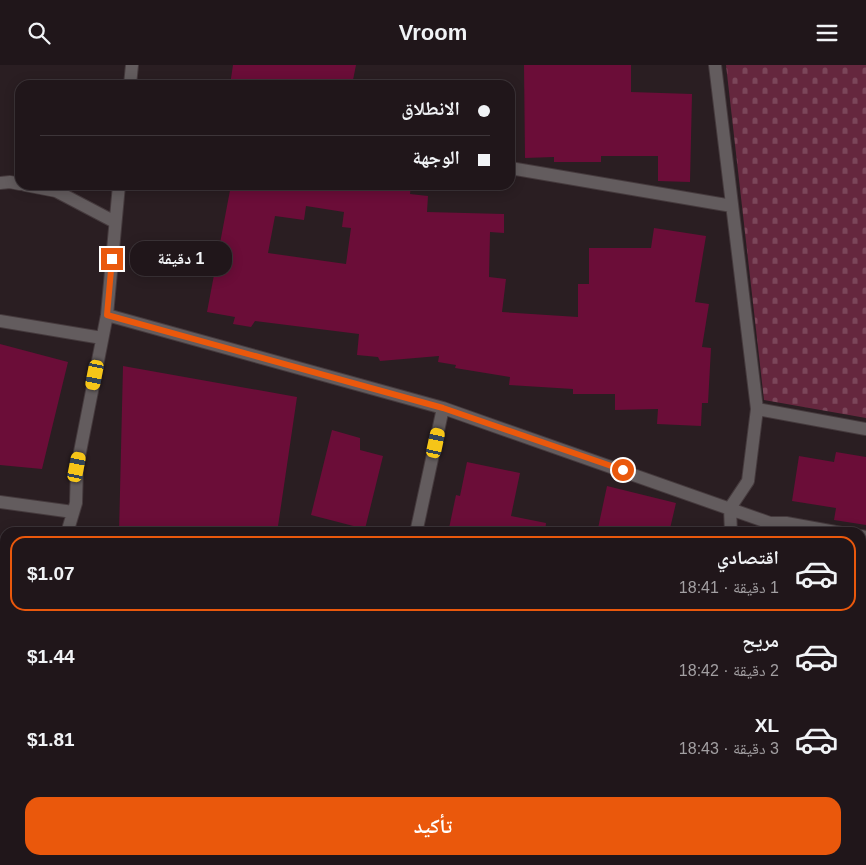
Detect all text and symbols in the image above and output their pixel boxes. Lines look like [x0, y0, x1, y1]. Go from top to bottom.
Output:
icon: search [25, 19, 53, 47]
icon: menu [813, 19, 841, 47]
text: Vroom [399, 20, 467, 45]
text: الانطلاق [401, 98, 460, 119]
text: الوجهة [412, 147, 460, 168]
callout: 1 دقيقة [130, 241, 232, 277]
route end [101, 248, 123, 270]
text: 1 دقيقة [158, 250, 204, 267]
car [84, 359, 105, 391]
car [425, 427, 446, 459]
car [66, 451, 87, 483]
route start [612, 459, 634, 481]
text: اقتصادي [717, 547, 779, 568]
icon: car [794, 551, 839, 596]
text: $1.07 [27, 563, 75, 584]
text: 1 دقيقة · 18:41 [679, 579, 779, 596]
text: مريح [742, 630, 779, 651]
icon: car [794, 634, 839, 679]
text: $1.44 [27, 646, 75, 667]
text: 2 دقيقة · 18:42 [679, 662, 779, 679]
text: XL [755, 715, 779, 736]
icon: car [794, 717, 839, 762]
text: $1.81 [27, 729, 75, 750]
text: 3 دقيقة · 18:43 [679, 740, 779, 757]
button: تأكيد [25, 797, 841, 855]

